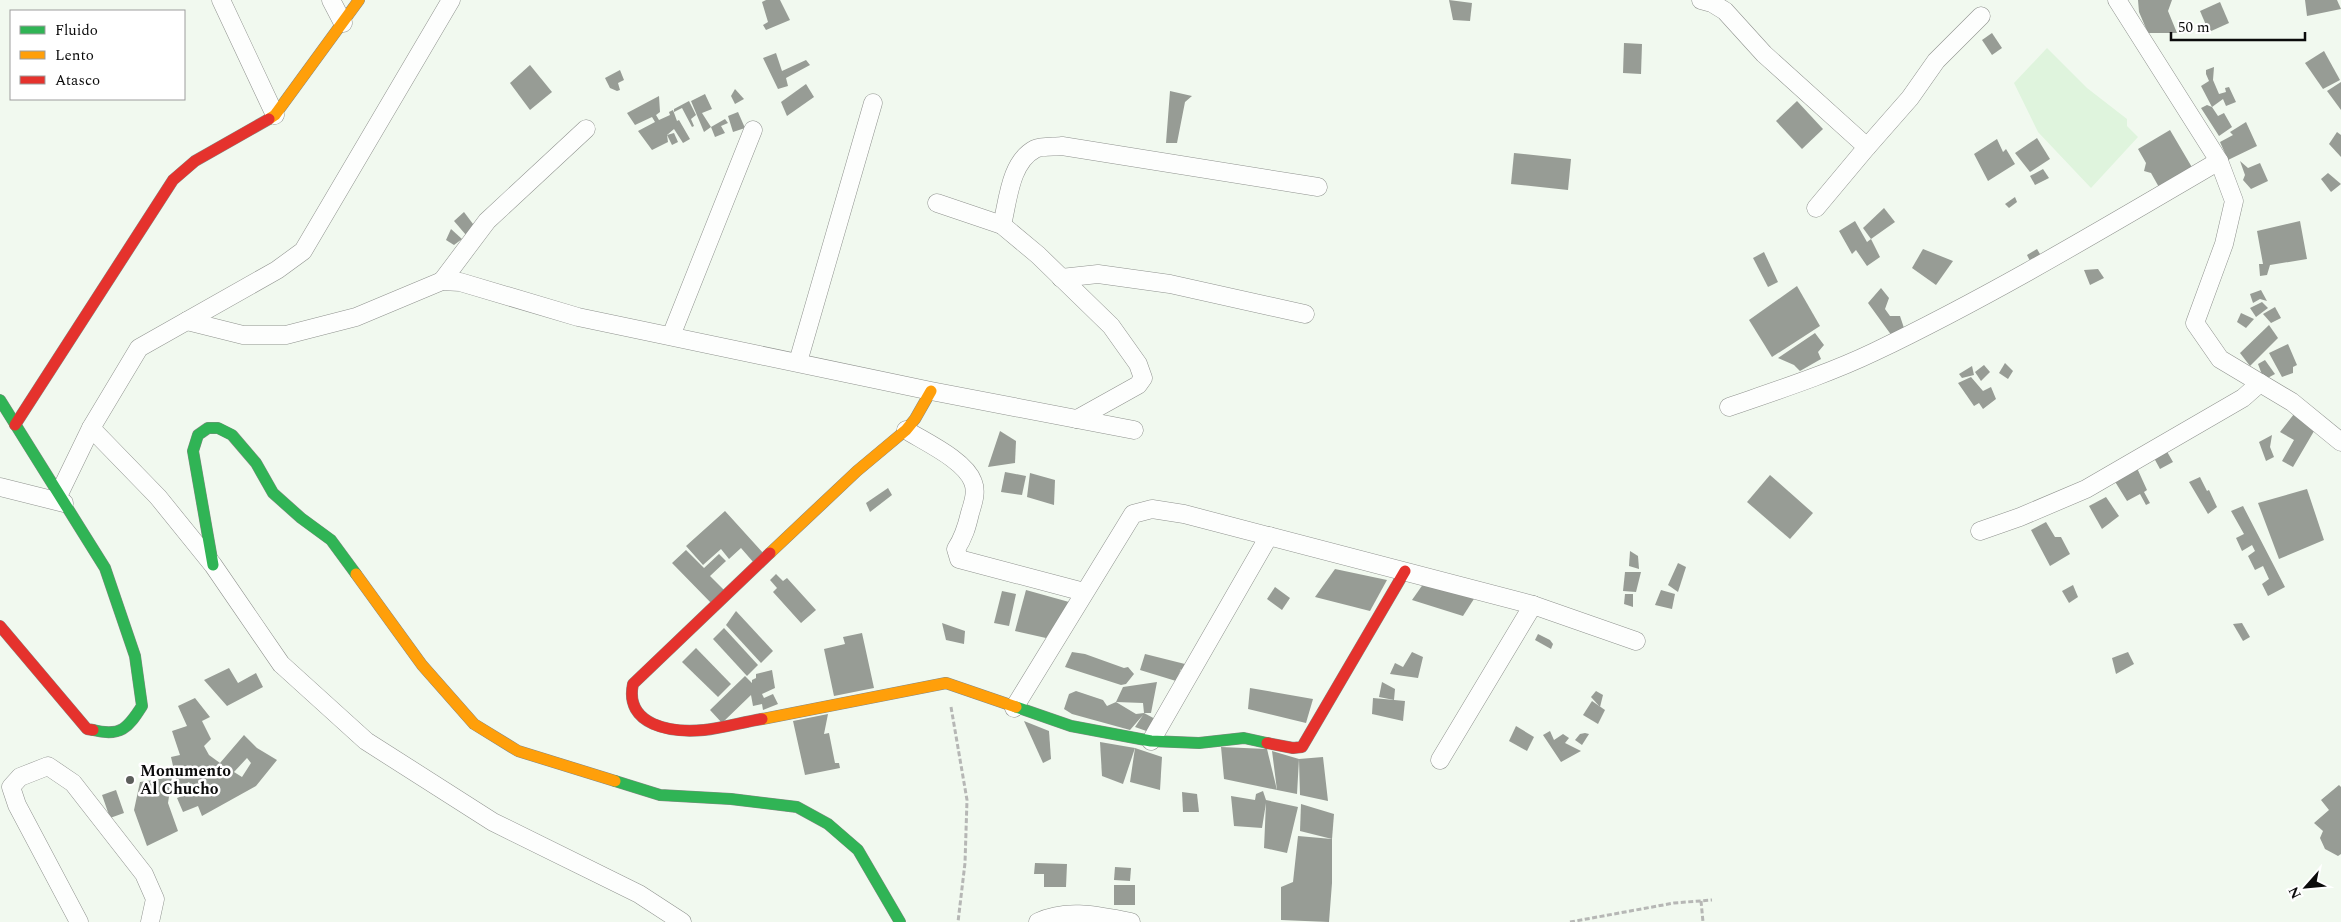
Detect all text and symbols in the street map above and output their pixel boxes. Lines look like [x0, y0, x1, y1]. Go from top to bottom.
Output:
legend [10, 10, 185, 100]
scale bar [2171, 10, 2305, 42]
text: 50 m [2178, 16, 2210, 39]
text: Fluido [55, 19, 98, 42]
text: Lento [55, 44, 94, 67]
text: Atasco [55, 69, 100, 92]
place label: Monumento Al Chucho [140, 759, 231, 801]
marker: Monumento Al Chucho [124, 774, 136, 786]
north arrow [2281, 862, 2331, 912]
text: N [2283, 883, 2307, 903]

